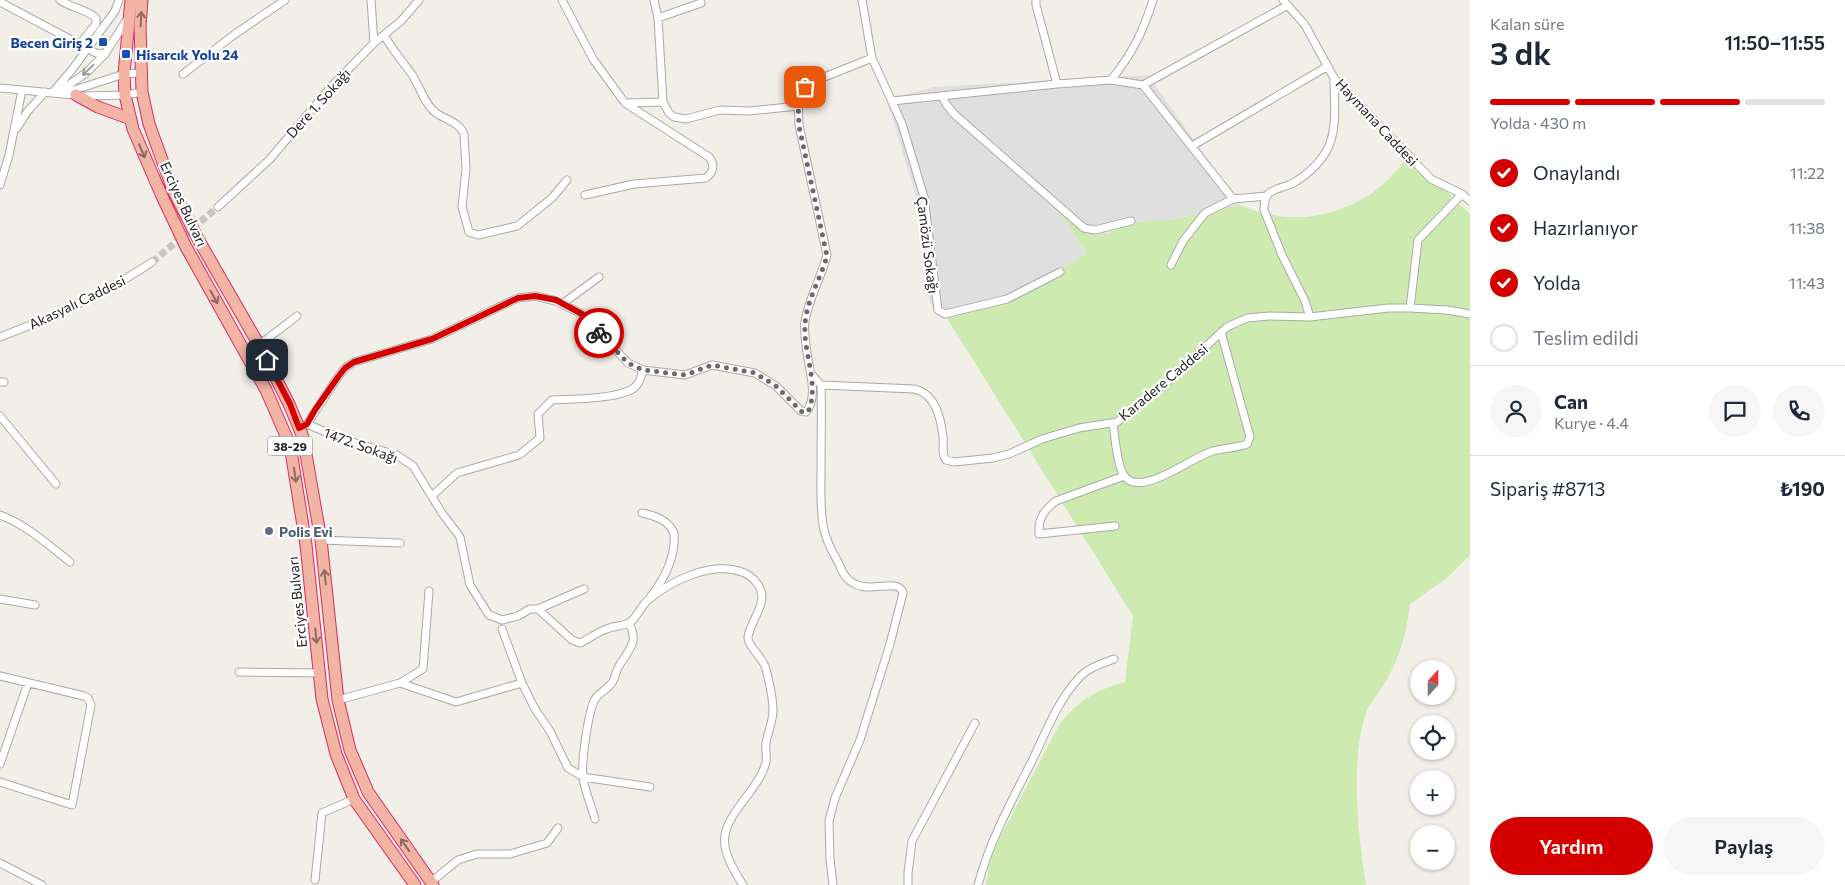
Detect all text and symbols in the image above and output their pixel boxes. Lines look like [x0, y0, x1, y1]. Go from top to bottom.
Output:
one-way arrow [136, 11, 145, 27]
text: Kalan süre [1490, 14, 1565, 33]
text: 11:50–11:55 [1724, 31, 1825, 54]
text: 3 dk [1490, 32, 1551, 72]
place label: Becen Giriş 2 [10, 34, 93, 51]
marker: Becen Giriş 2 [97, 36, 109, 48]
place label: Hisarcık Yolu 24 [136, 46, 239, 63]
marker: Hisarcık Yolu 24 [120, 48, 132, 60]
one-way arrow [82, 64, 95, 76]
street label: Dere 1. Sokağı [282, 65, 354, 141]
pin [784, 66, 826, 108]
icon: bag [791, 73, 819, 101]
street label: Haymana Caddesi [1332, 75, 1422, 169]
text: Yolda · 430 m [1490, 113, 1586, 132]
one-way arrow [138, 143, 148, 158]
street label: Erciyes Bulvarı [157, 159, 211, 249]
icon: check [1490, 159, 1518, 187]
text: Onaylandı [1533, 161, 1620, 184]
text: 11:22 [1790, 163, 1825, 182]
street label: Çamözü Sokağı [914, 196, 942, 294]
icon: check [1490, 214, 1518, 242]
text: Hazırlanıyor [1533, 216, 1638, 239]
text: 11:38 [1789, 218, 1825, 237]
icon: check [1490, 269, 1518, 297]
street label: Akasyalı Caddesi [26, 271, 128, 333]
text: Yolda [1533, 271, 1581, 294]
text: 11:43 [1789, 273, 1825, 292]
one-way arrow [209, 289, 219, 303]
courier [574, 308, 624, 358]
icon: bike [585, 319, 613, 347]
text: Teslim edildi [1533, 326, 1639, 349]
pin [246, 339, 288, 381]
street label: Karadere Caddesi [1115, 340, 1211, 424]
icon: home [253, 346, 281, 374]
button: person [1490, 385, 1542, 437]
button: chat [1709, 385, 1761, 437]
button: phone [1773, 385, 1825, 437]
text: Can [1554, 390, 1588, 413]
text: Kurye · 4.4 [1554, 413, 1629, 432]
street label: 1472. Sokağı [321, 424, 401, 466]
road number: 38-29 [268, 436, 312, 456]
one-way arrow [290, 467, 300, 483]
text: Sipariş #8713 [1490, 477, 1605, 500]
text: ₺190 [1779, 477, 1825, 500]
place label: Polis Evi [279, 523, 333, 540]
marker: Polis Evi [263, 525, 275, 537]
street label: Erciyes Bulvarı [284, 556, 310, 648]
one-way arrow [320, 570, 330, 586]
one-way arrow [311, 628, 321, 644]
north arrow [1410, 660, 1455, 705]
map controls [1410, 660, 1455, 870]
button: locate [1410, 715, 1455, 760]
button: + [1410, 770, 1455, 815]
button: Yardım [1490, 817, 1653, 875]
button: Paylaş [1663, 817, 1825, 875]
button: − [1410, 825, 1455, 870]
one-way arrow [400, 838, 410, 852]

